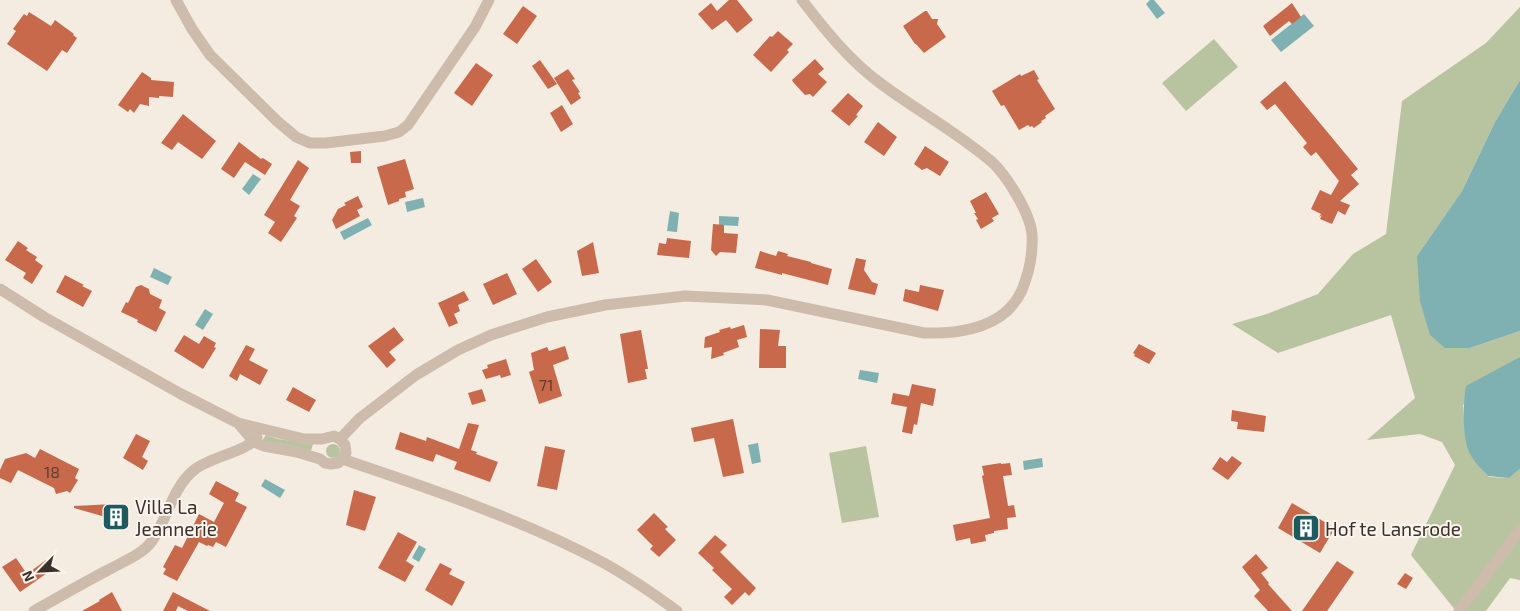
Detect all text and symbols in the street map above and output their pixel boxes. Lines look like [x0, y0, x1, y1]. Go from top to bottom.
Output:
house number: 71 [539, 375, 553, 394]
house number: 18 [44, 462, 60, 481]
place label: Villa La Jeannerie [135, 495, 217, 540]
building icon: Villa La Jeannerie [101, 502, 131, 532]
building icon: Hof te Lansrode [1291, 513, 1321, 543]
place label: Hof te Lansrode [1325, 517, 1461, 540]
north arrow [15, 546, 65, 596]
text: N [18, 568, 37, 585]

